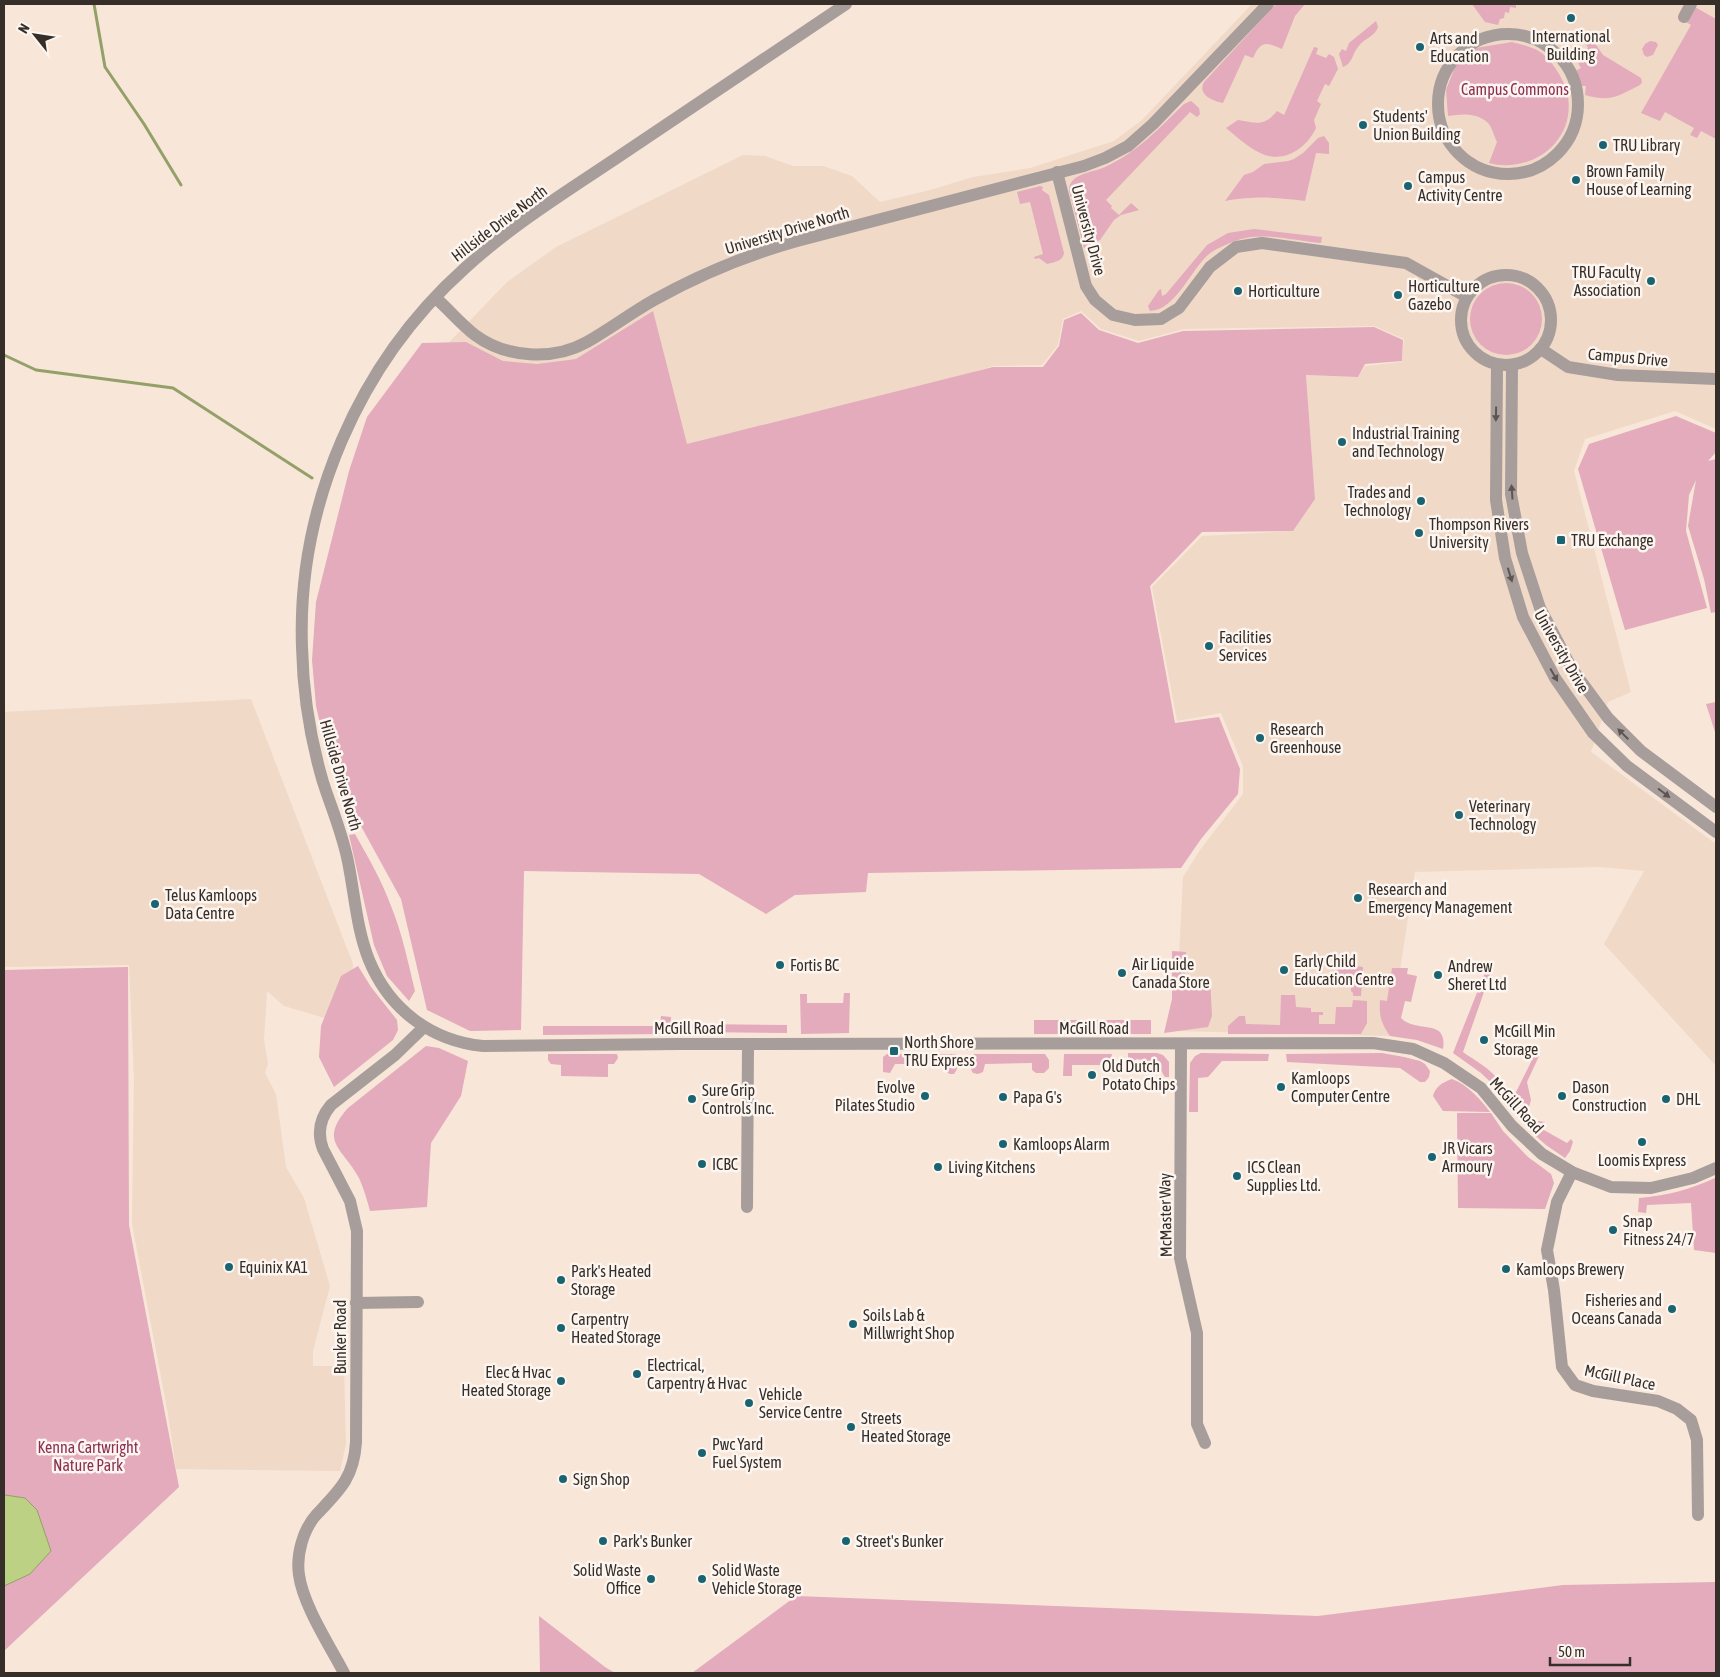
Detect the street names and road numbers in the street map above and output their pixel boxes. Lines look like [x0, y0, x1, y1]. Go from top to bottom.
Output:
street label: Hillside Drive North [448, 181, 550, 265]
street label: University Drive [1067, 183, 1110, 278]
street label: University Drive North [723, 203, 852, 258]
street label: Campus Drive [1587, 345, 1669, 370]
street label: University Drive [1530, 606, 1593, 696]
street label: Hillside Drive North [317, 717, 365, 833]
street label: McGill Road [654, 1019, 724, 1037]
street label: McGill Road [1059, 1019, 1129, 1037]
street label: McGill Road [1487, 1073, 1547, 1137]
street label: McMaster Way [1155, 1172, 1176, 1257]
street label: Bunker Road [331, 1300, 349, 1374]
street label: McGill Place [1583, 1361, 1657, 1393]

